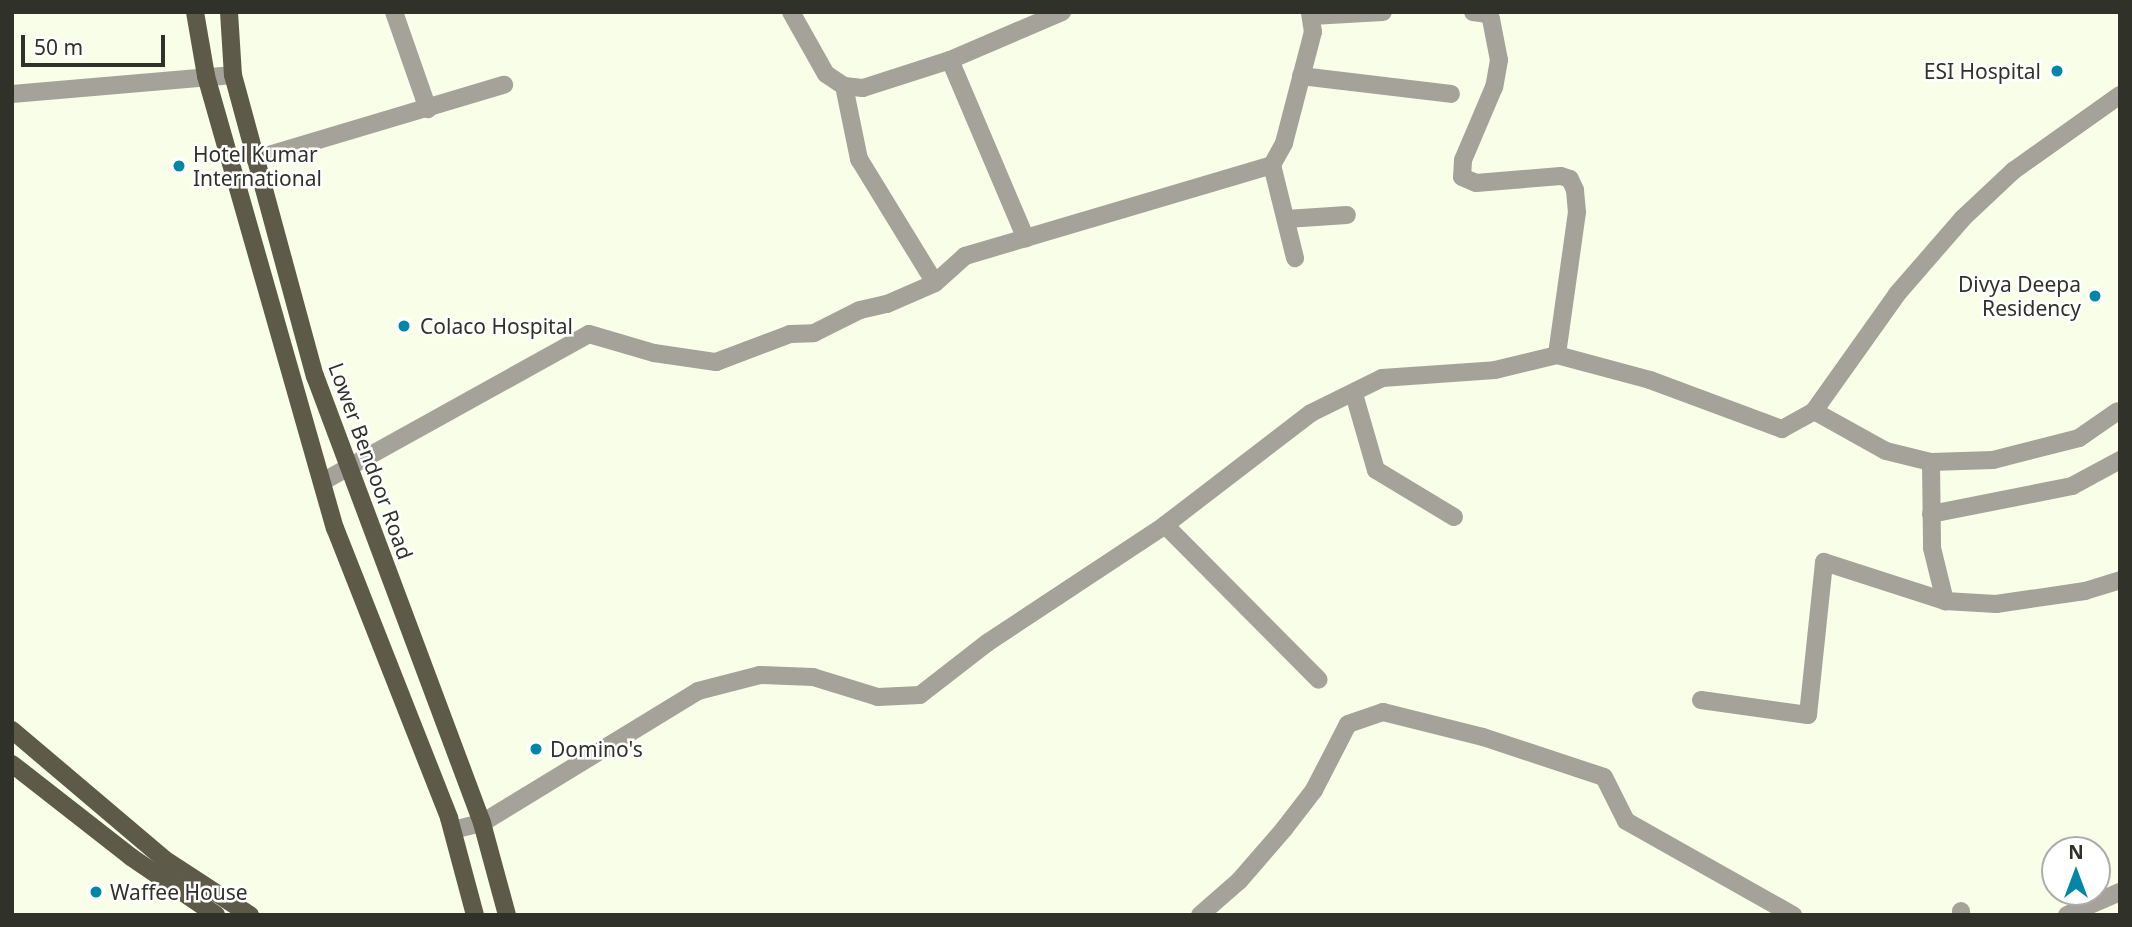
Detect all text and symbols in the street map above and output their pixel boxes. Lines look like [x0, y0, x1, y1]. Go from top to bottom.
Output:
scale bar [24, 21, 168, 65]
text: 50 m [34, 33, 83, 61]
place label: ESI Hospital [1924, 58, 2041, 84]
marker: ESI Hospital [2047, 61, 2067, 81]
place label: Hotel Kumar International [193, 141, 322, 191]
marker: Hotel Kumar International [171, 158, 187, 174]
place label: Divya Deepa Residency [1958, 271, 2081, 321]
marker: Divya Deepa Residency [2087, 288, 2103, 304]
place label: Colaco Hospital [420, 313, 573, 339]
marker: Colaco Hospital [394, 316, 414, 336]
street label: Lower Bendoor Road [324, 359, 418, 563]
place label: Domino's [550, 736, 643, 762]
marker: Domino's [528, 741, 544, 757]
north arrow [2041, 836, 2111, 906]
text: N [2068, 839, 2084, 865]
place label: Waffee House [110, 879, 248, 905]
marker: Waffee House [88, 884, 104, 900]

